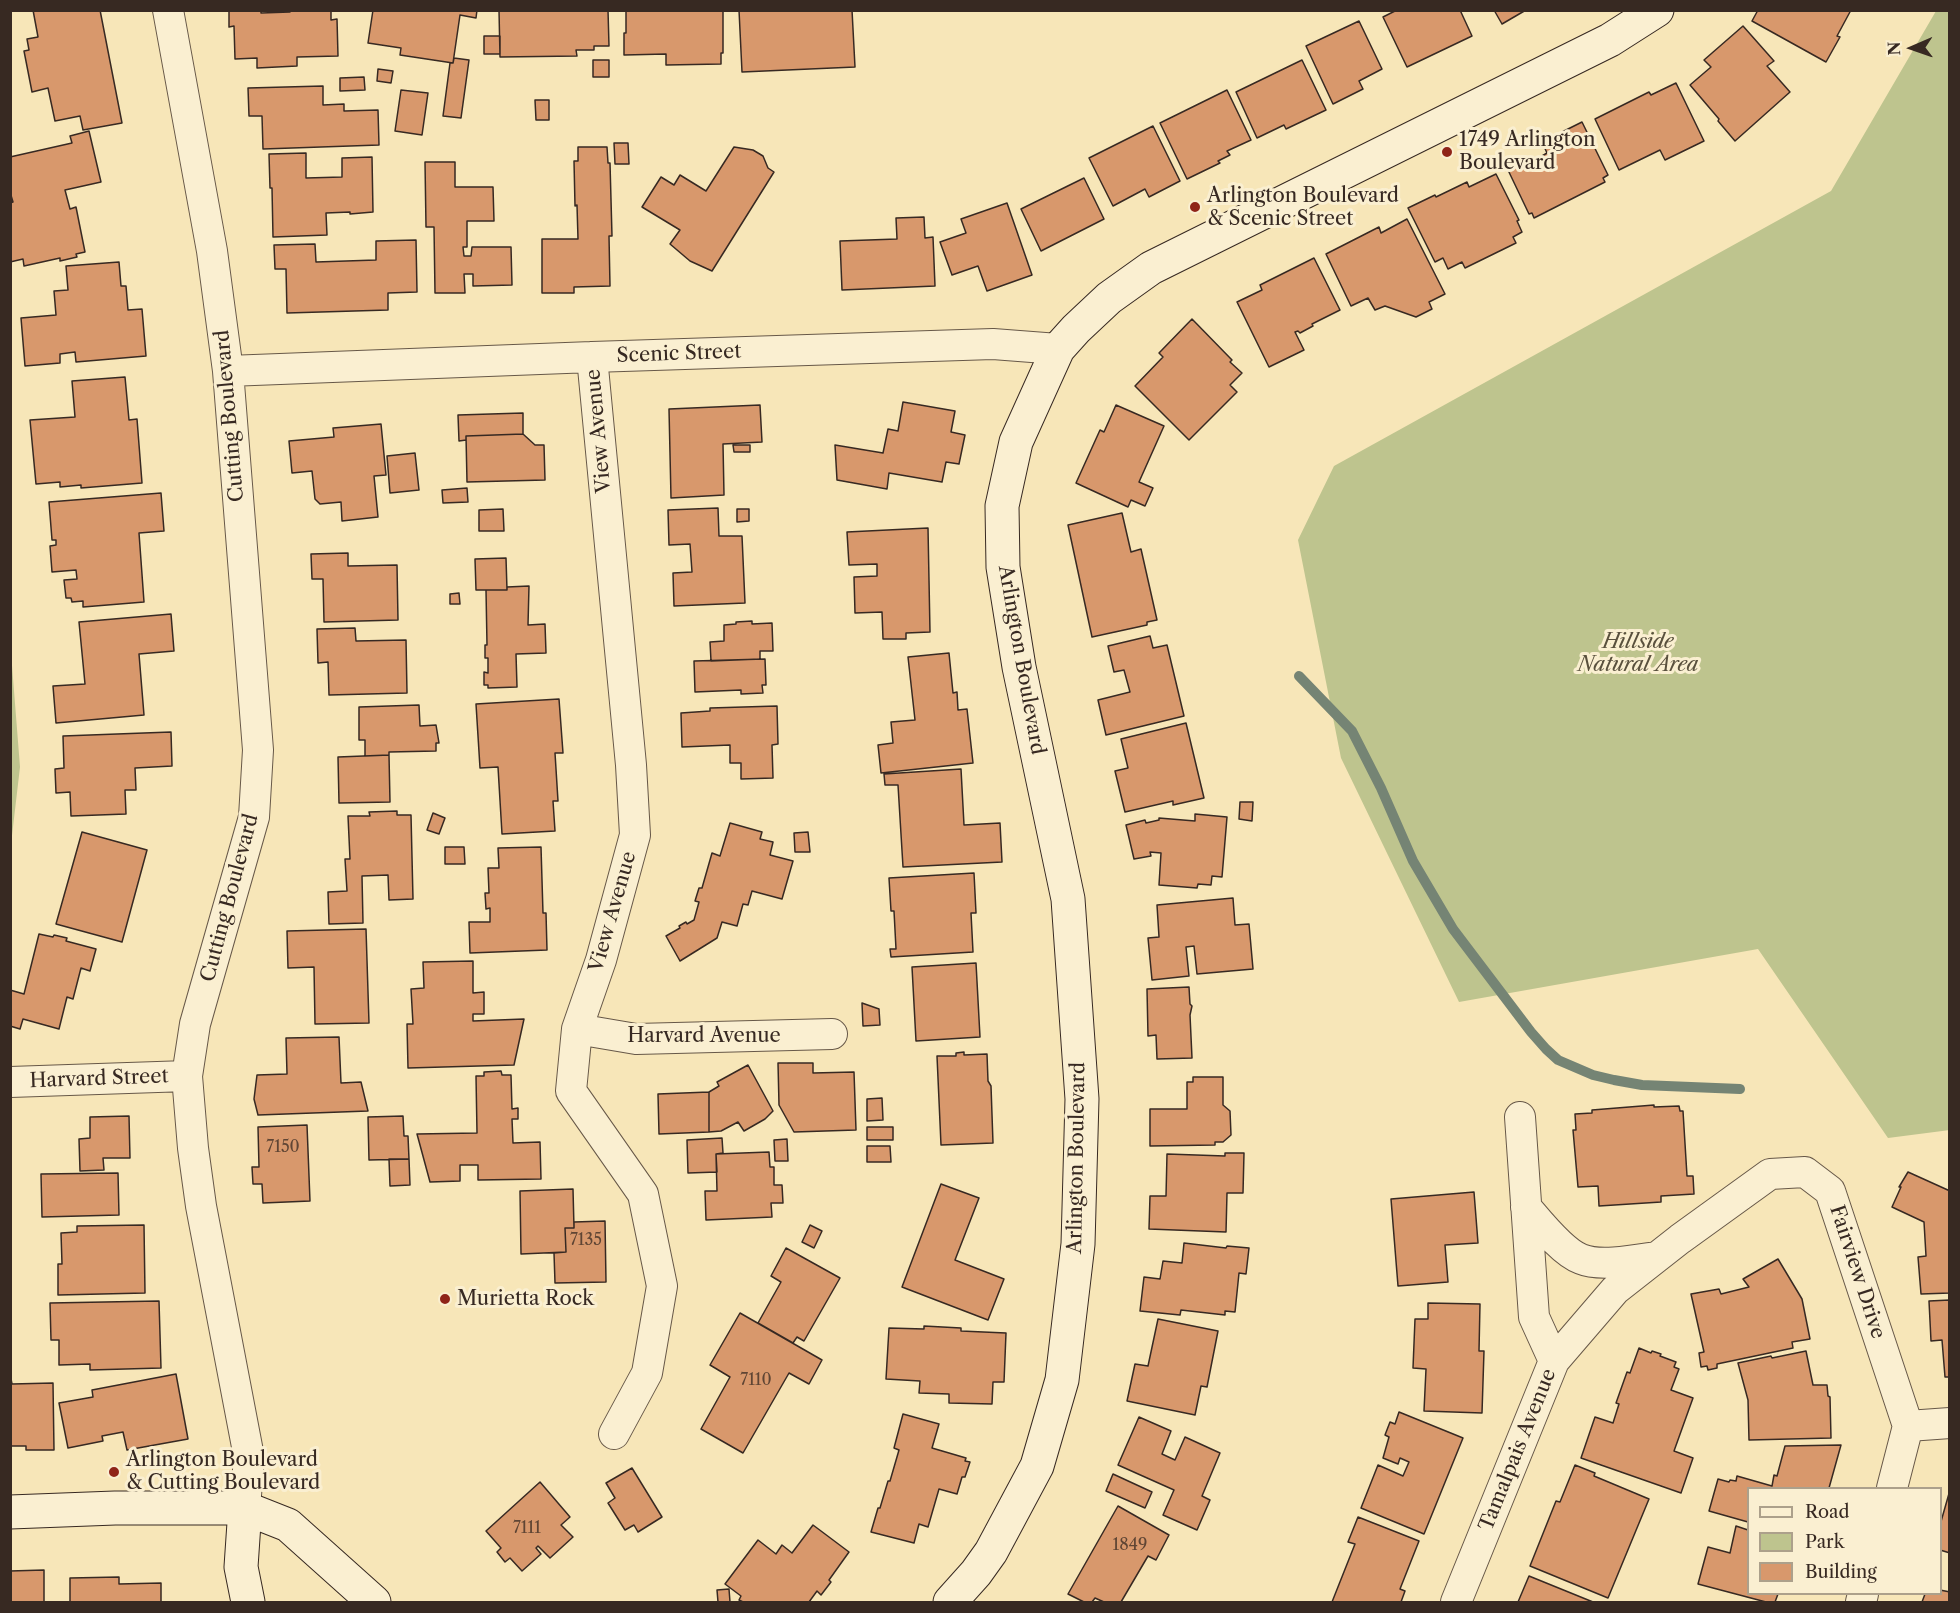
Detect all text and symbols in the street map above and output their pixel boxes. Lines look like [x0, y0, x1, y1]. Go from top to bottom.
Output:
north arrow [1882, 18, 1942, 78]
text: N [1884, 41, 1904, 56]
place label: 1749 Arlington Boulevard [1459, 128, 1595, 175]
marker: 1749 Arlington Boulevard [1440, 145, 1454, 159]
place label: Arlington Boulevard & Scenic Street [1207, 184, 1399, 231]
marker: Arlington Boulevard & Scenic Street [1188, 200, 1202, 214]
street label: Cutting Boulevard [211, 329, 249, 503]
street label: Scenic Street [616, 340, 742, 368]
street label: View Avenue [582, 368, 616, 494]
street label: Arlington Boulevard [993, 563, 1049, 757]
park label: Hillside Natural Area [1578, 630, 1698, 677]
street label: Cutting Boulevard [196, 811, 264, 985]
street label: View Avenue [584, 849, 642, 975]
street label: Harvard Avenue [627, 1024, 781, 1048]
street label: Arlington Boulevard [1063, 1062, 1091, 1254]
street label: Harvard Street [29, 1065, 169, 1093]
house number: 7150 [266, 1137, 300, 1157]
street label: Fairview Drive [1824, 1202, 1890, 1342]
house number: 7135 [570, 1230, 602, 1250]
place label: Murietta Rock [457, 1287, 594, 1311]
marker: Murietta Rock [438, 1292, 452, 1306]
street label: Tamalpais Avenue [1475, 1365, 1561, 1535]
house number: 7110 [740, 1370, 772, 1390]
place label: Arlington Boulevard & Cutting Boulevard [126, 1448, 320, 1495]
marker: Arlington Boulevard & Cutting Boulevard [107, 1465, 121, 1479]
legend [1747, 1487, 1942, 1595]
text: Road [1805, 1501, 1850, 1523]
house number: 7111 [513, 1518, 541, 1538]
text: Park [1805, 1531, 1844, 1553]
house number: 1849 [1113, 1535, 1147, 1555]
text: Building [1805, 1561, 1877, 1583]

